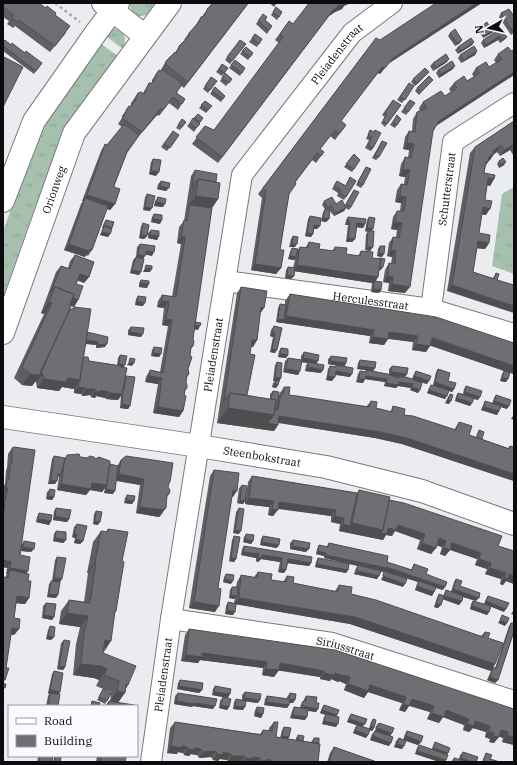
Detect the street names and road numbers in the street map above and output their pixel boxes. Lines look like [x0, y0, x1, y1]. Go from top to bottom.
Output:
street label: Pleiadenstraat [308, 20, 366, 87]
street label: Schutterstraat [435, 151, 459, 227]
street label: Orionweg [39, 164, 69, 216]
street label: Herculesstraat [332, 289, 410, 313]
street label: Pleiadenstraat [200, 316, 226, 393]
street label: Steenbokstraat [222, 443, 302, 470]
street label: Siriusstraat [315, 634, 376, 663]
street label: Pleiadenstraat [151, 637, 175, 713]

